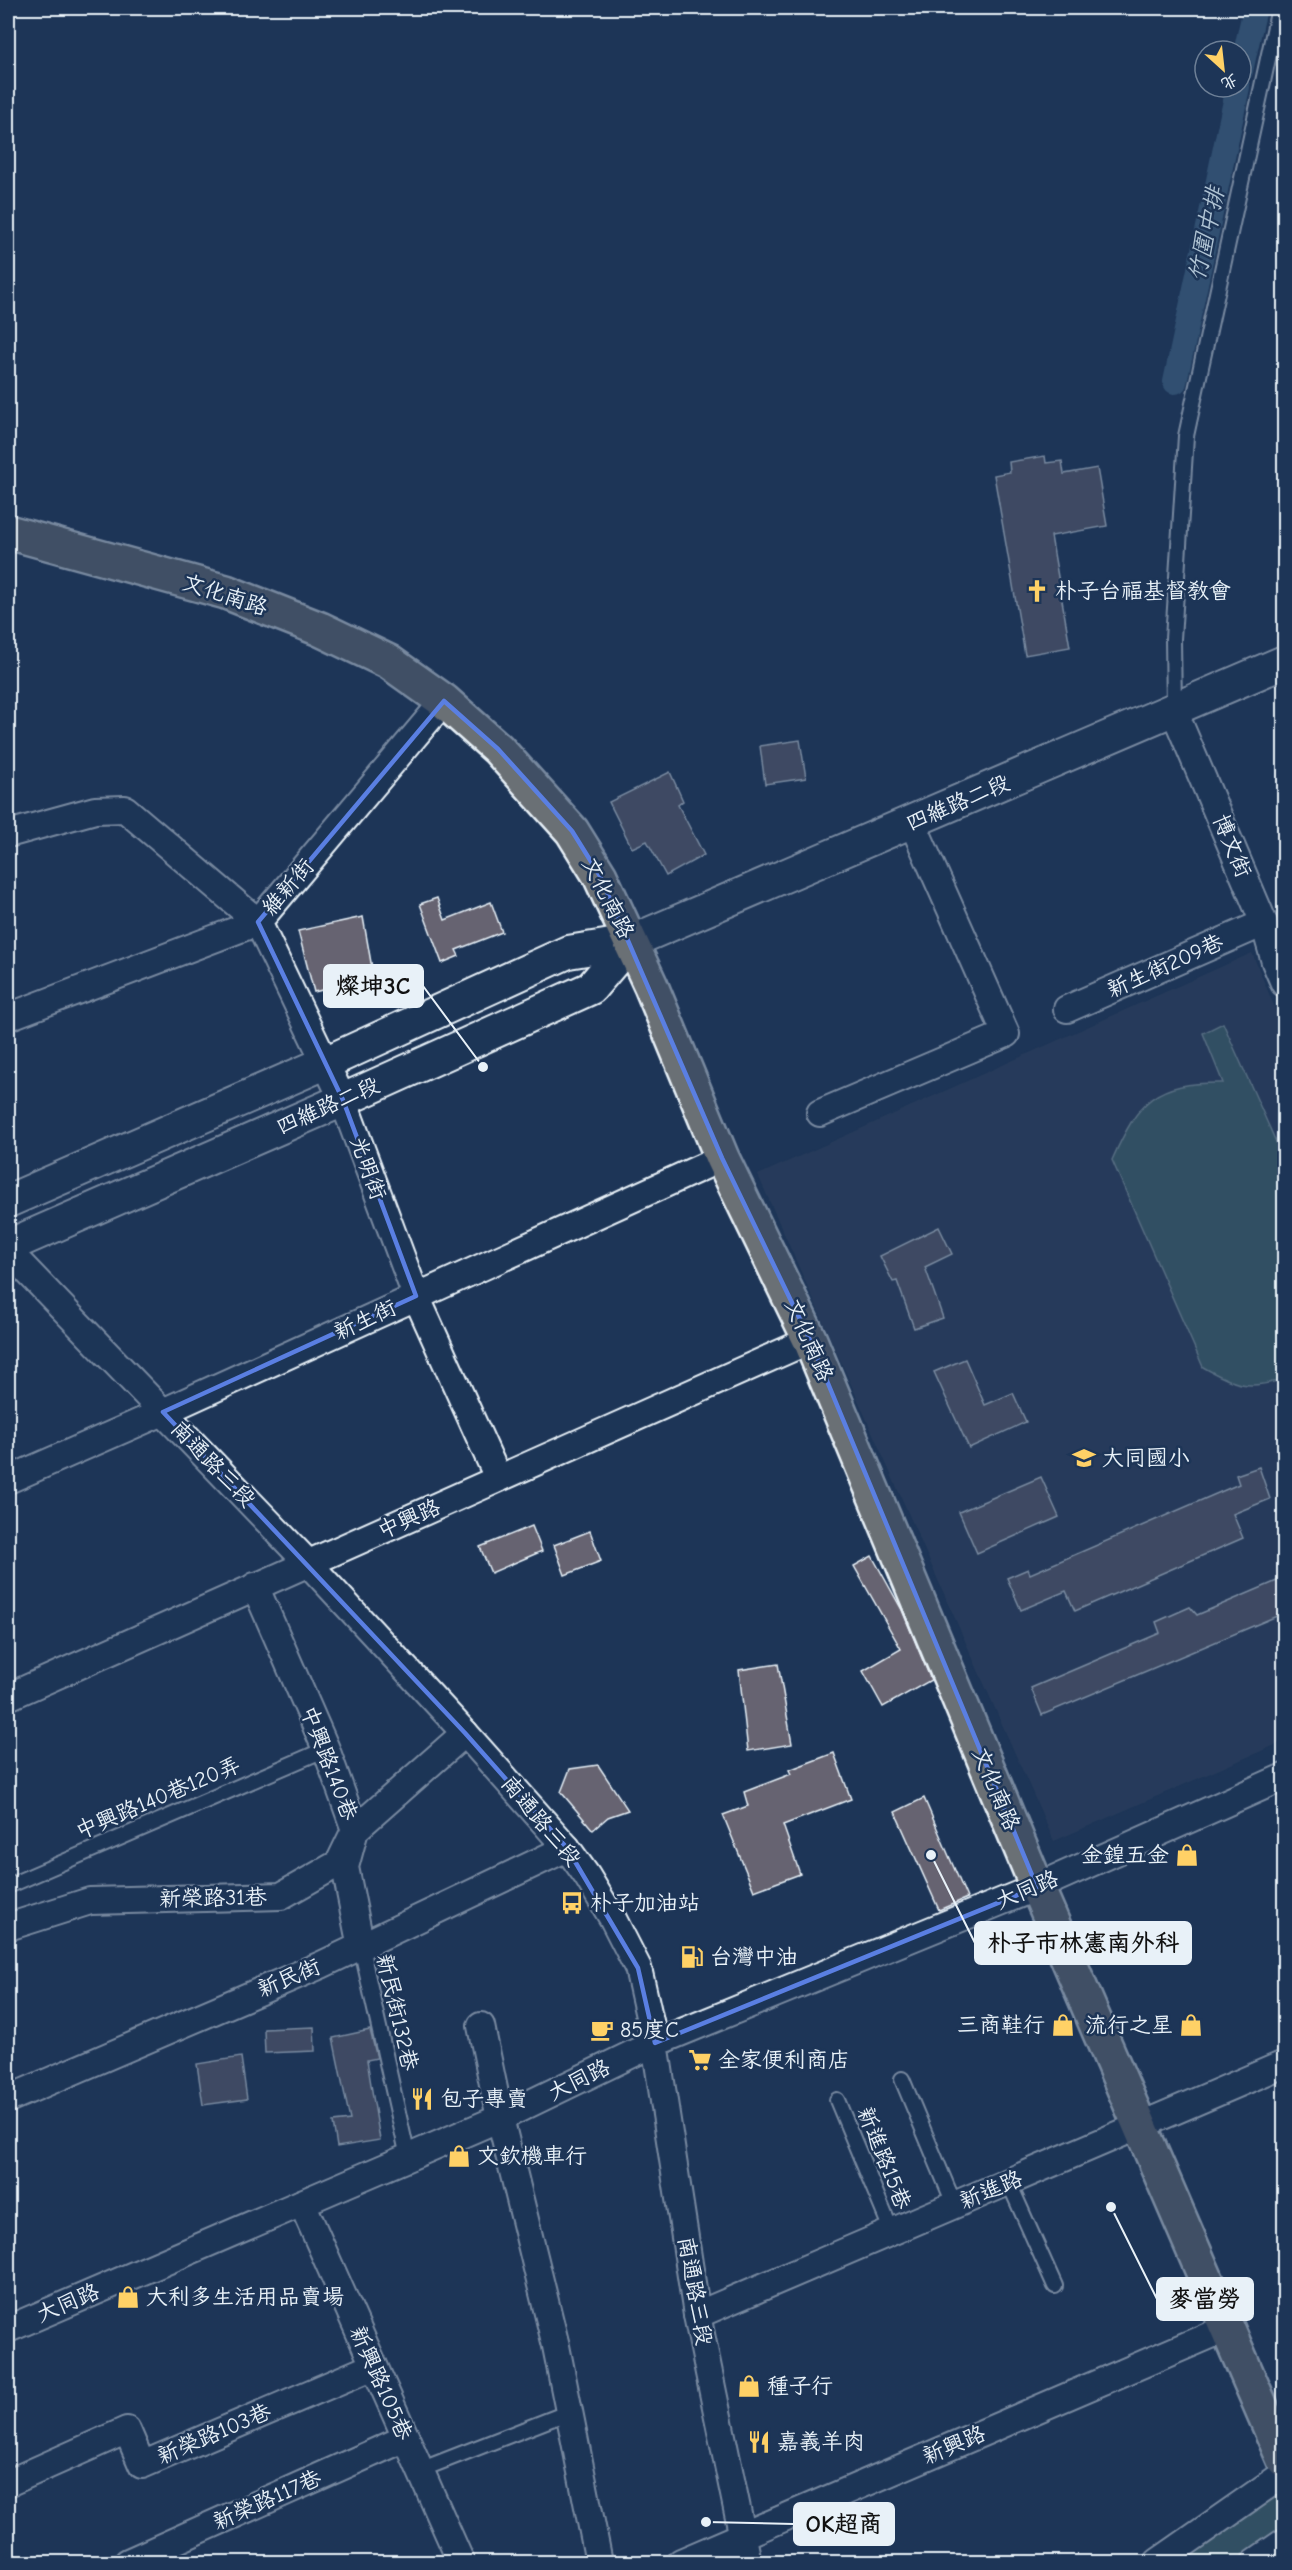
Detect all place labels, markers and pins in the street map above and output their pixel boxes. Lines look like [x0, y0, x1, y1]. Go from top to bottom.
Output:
church icon: 朴子台福基督教會 [1024, 578, 1050, 604]
place label: 朴子台福基督教會 [1055, 578, 1231, 604]
callout: 燦坤3C [324, 965, 423, 1007]
school or university icon: 大同國小 [1071, 1445, 1097, 1471]
place label: 大同國小 [1102, 1445, 1190, 1471]
place label: 金鍠五金 [1081, 1842, 1169, 1868]
shop icon: 金鍠五金 [1174, 1842, 1200, 1868]
bus stop icon: 朴子加油站 [559, 1890, 585, 1916]
place label: 朴子加油站 [590, 1890, 700, 1916]
callout: 朴子市林憲南外科 [975, 1922, 1191, 1964]
fuel station icon: 台灣中油 [679, 1944, 705, 1970]
place label: 台灣中油 [710, 1944, 798, 1970]
place label: 三商鞋行 [957, 2012, 1045, 2038]
shop icon: 三商鞋行 [1050, 2012, 1076, 2038]
place label: 流行之星 [1085, 2012, 1173, 2038]
shop icon: 流行之星 [1178, 2012, 1204, 2038]
cafe icon: 85度C [589, 2017, 615, 2043]
place label: 85度C [620, 2017, 679, 2043]
supermarket icon: 全家便利商店 [687, 2047, 713, 2073]
place label: 全家便利商店 [718, 2047, 850, 2073]
restaurant icon: 包子專賣 [409, 2086, 435, 2112]
place label: 包子專賣 [440, 2086, 528, 2112]
shop icon: 文欽機車行 [446, 2143, 472, 2169]
place label: 文欽機車行 [477, 2143, 587, 2169]
callout: 麥當勞 [1157, 2278, 1253, 2320]
shop icon: 大利多生活用品賣場 [115, 2284, 141, 2310]
place label: 大利多生活用品賣場 [146, 2284, 344, 2310]
shop icon: 種子行 [736, 2373, 762, 2399]
place label: 種子行 [767, 2373, 833, 2399]
restaurant icon: 嘉義羊肉 [746, 2429, 772, 2455]
place label: 嘉義羊肉 [777, 2429, 865, 2455]
callout: OK超商 [794, 2503, 894, 2545]

